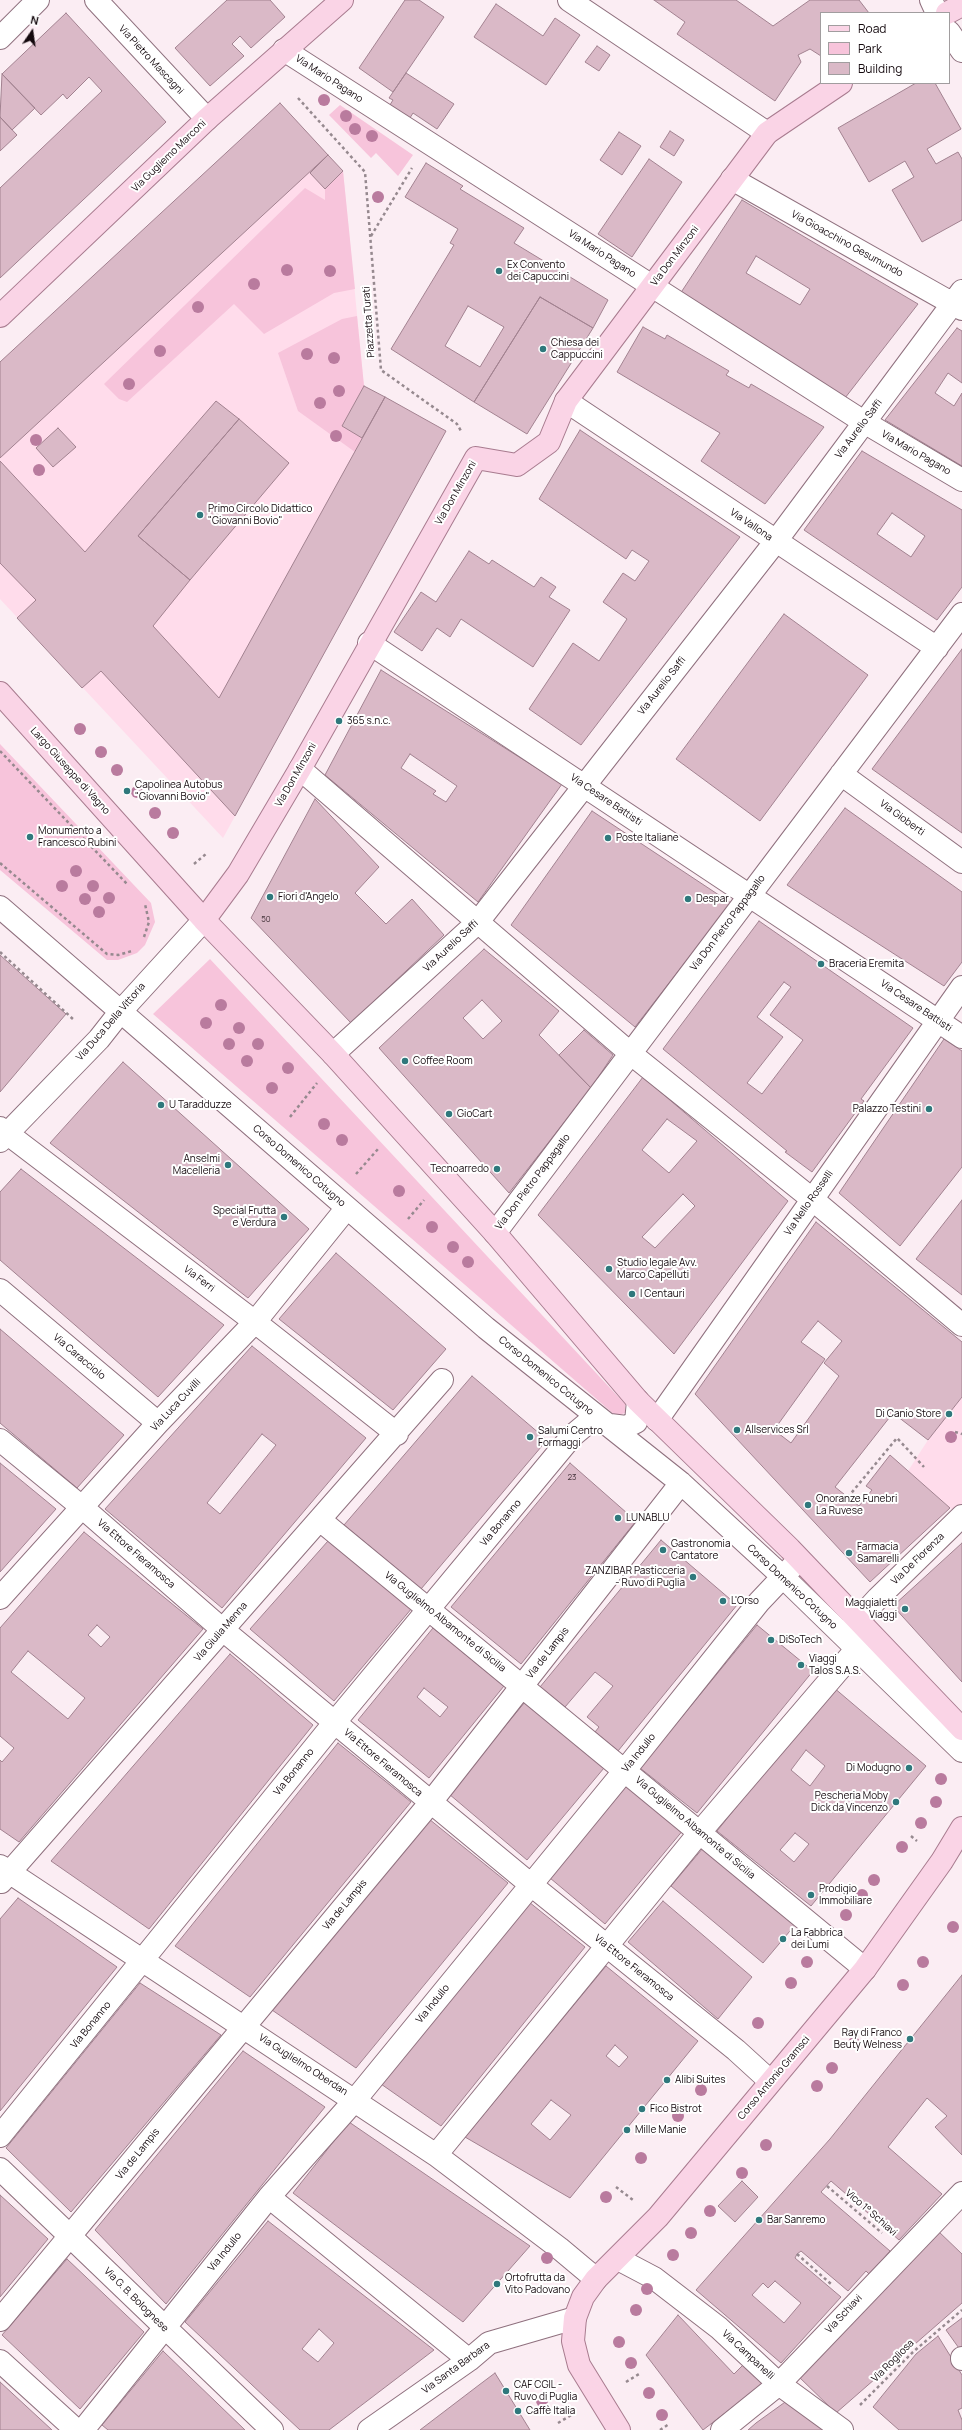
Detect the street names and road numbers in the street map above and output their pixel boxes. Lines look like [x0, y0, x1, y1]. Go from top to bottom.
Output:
street label: Via Pietro Mascagni [116, 23, 186, 97]
street label: Via Mario Pagano [293, 53, 365, 105]
street label: Via Gugliemo Marconi [129, 118, 209, 194]
street label: Via Gioacchino Gesumundo [789, 208, 905, 280]
street label: Via Don Minzoni [649, 224, 701, 288]
street label: Via Mario Pagano [566, 228, 638, 280]
street label: Piazzetta Turati [361, 286, 377, 358]
street label: Via Aurelio Saffi [833, 397, 885, 461]
street label: Via Mario Pagano [879, 428, 953, 478]
street label: Via Don Minzoni [433, 459, 479, 527]
street label: Via Vallona [727, 506, 775, 544]
street label: Via Aurelio Saffi [635, 654, 689, 718]
street label: Largo Giuseppe di Vagno [28, 725, 112, 817]
street label: Via Don Minzoni [273, 741, 319, 809]
street label: Via Cesare Battisti [568, 772, 644, 828]
street label: Via Gioberti [877, 798, 927, 838]
street label: Via Don Pietro Pappagallo [688, 873, 768, 973]
street label: Via Aurelio Saffi [421, 917, 481, 975]
street label: Via Cesare Battisti [878, 978, 954, 1034]
street label: Via Duca Della Vittoria [74, 981, 148, 1063]
street label: Corso Domenico Cotugno [250, 1123, 348, 1209]
street label: Via Don Pietro Pappagallo [493, 1132, 573, 1232]
street label: Via Nello Rosselli [782, 1168, 836, 1238]
street label: Via Ferri [181, 1263, 217, 1295]
street label: Via Caracciolo [50, 1332, 108, 1382]
street label: Corso Domenico Cotugno [496, 1334, 596, 1418]
street label: Via Luca Cuvilli [149, 1376, 203, 1434]
street label: Via Bonanno [478, 1497, 524, 1549]
street label: Via Ettore Fieramosca [95, 1517, 177, 1591]
street label: Via De Florenza [889, 1531, 947, 1587]
street label: Corso Domenico Cotugno [744, 1542, 840, 1632]
street label: Via Guglielmo Albamonte di Sicilia [382, 1569, 508, 1675]
street label: Via Giulia Menna [192, 1600, 250, 1664]
street label: Via de Lampis [524, 1625, 572, 1681]
street label: Via Ettore Fieramosca [341, 1727, 425, 1799]
street label: Via Indullo [620, 1731, 658, 1775]
street label: Via Bonanno [271, 1746, 317, 1798]
street label: Via Guglielmo Albamonte di Sicilia [633, 1774, 757, 1882]
street label: Via de Lampis [320, 1877, 370, 1933]
street label: Via Ettore Fieramosca [592, 1932, 676, 2004]
street label: Via Indullo [414, 1982, 452, 2026]
street label: Via Bonanno [68, 1999, 114, 2051]
street label: Via Guglielmo Oberdan [256, 2032, 350, 2098]
street label: Corso Antonio Gramsci [736, 2034, 812, 2122]
street label: Via de Lampis [114, 2126, 162, 2182]
street label: Vico 1° Schiavi [843, 2187, 899, 2239]
street label: Via Indullo [206, 2230, 244, 2274]
street label: Via G. B. Bolognese [101, 2265, 171, 2335]
street label: Via Schiavi [823, 2292, 865, 2336]
street label: Via Campanelli [719, 2328, 777, 2382]
street label: Via Rogliosa [869, 2337, 917, 2385]
street label: Via Santa Barbara [420, 2339, 492, 2397]

